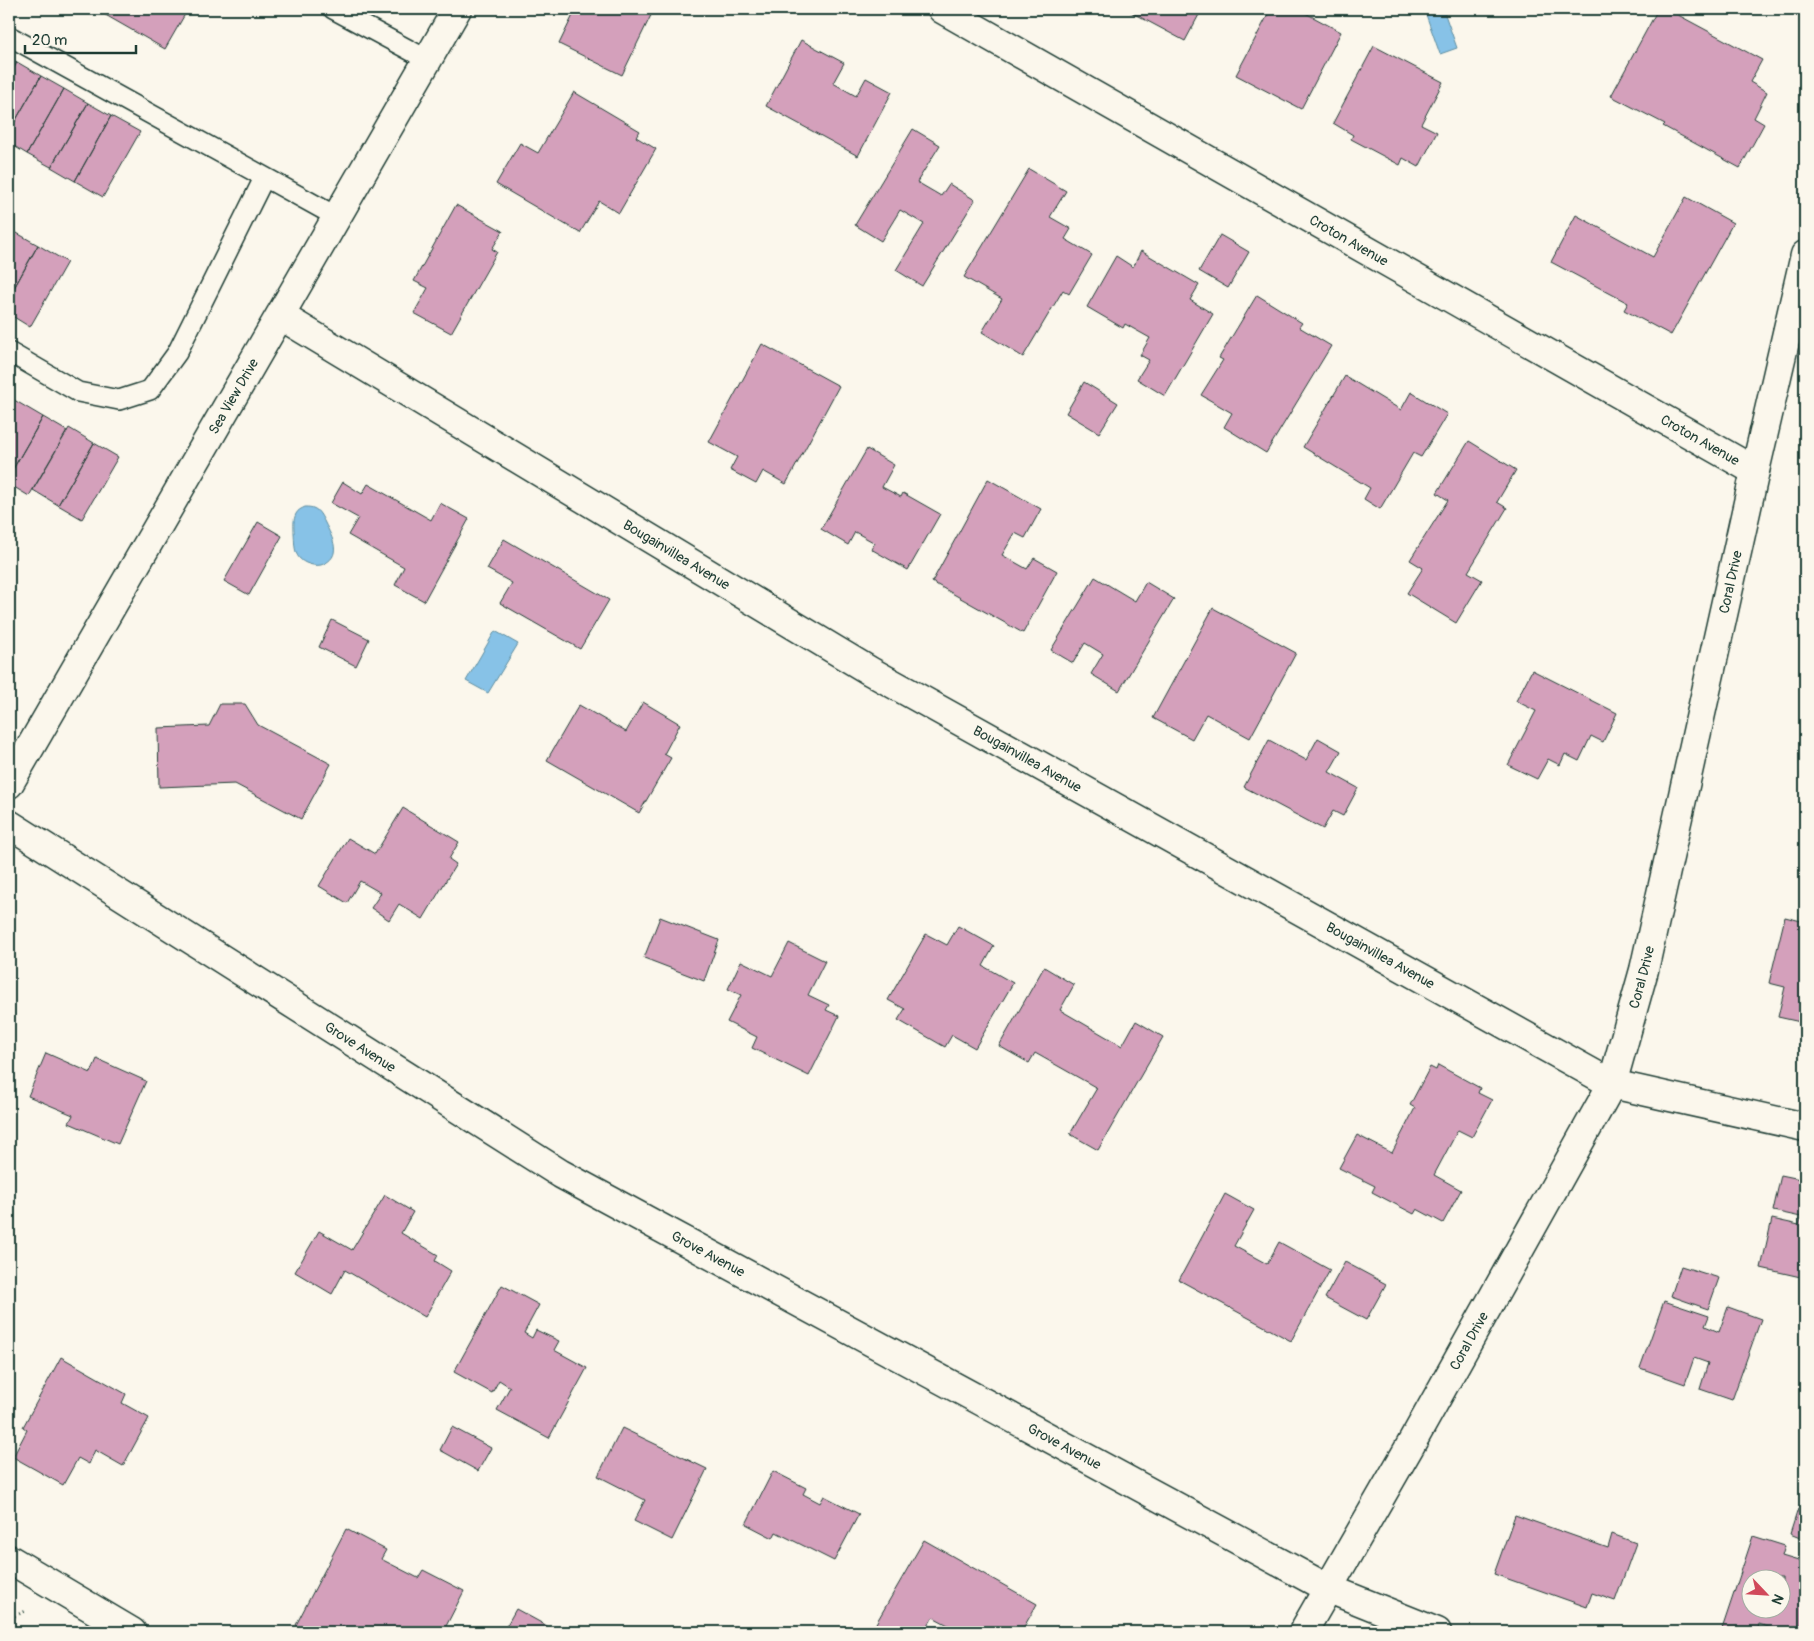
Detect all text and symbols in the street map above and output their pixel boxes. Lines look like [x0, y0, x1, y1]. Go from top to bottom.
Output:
scale bar [25, 22, 136, 54]
text: 20 m [32, 31, 67, 50]
street label: Croton Avenue [1306, 211, 1391, 269]
street label: Sea View Drive [205, 355, 262, 437]
street label: Croton Avenue [1658, 411, 1743, 469]
street label: Bougainvillea Avenue [620, 516, 733, 593]
street label: Coral Drive [1715, 549, 1746, 615]
street label: Bougainvillea Avenue [970, 722, 1085, 796]
street label: Bougainvillea Avenue [1323, 918, 1438, 992]
street label: Coral Drive [1625, 944, 1658, 1010]
street label: Grove Avenue [322, 1018, 399, 1076]
street label: Grove Avenue [669, 1227, 748, 1280]
street label: Coral Drive [1446, 1309, 1492, 1373]
street label: Grove Avenue [1025, 1419, 1104, 1473]
north arrow [1742, 1568, 1792, 1618]
text: N [1768, 1591, 1787, 1607]

